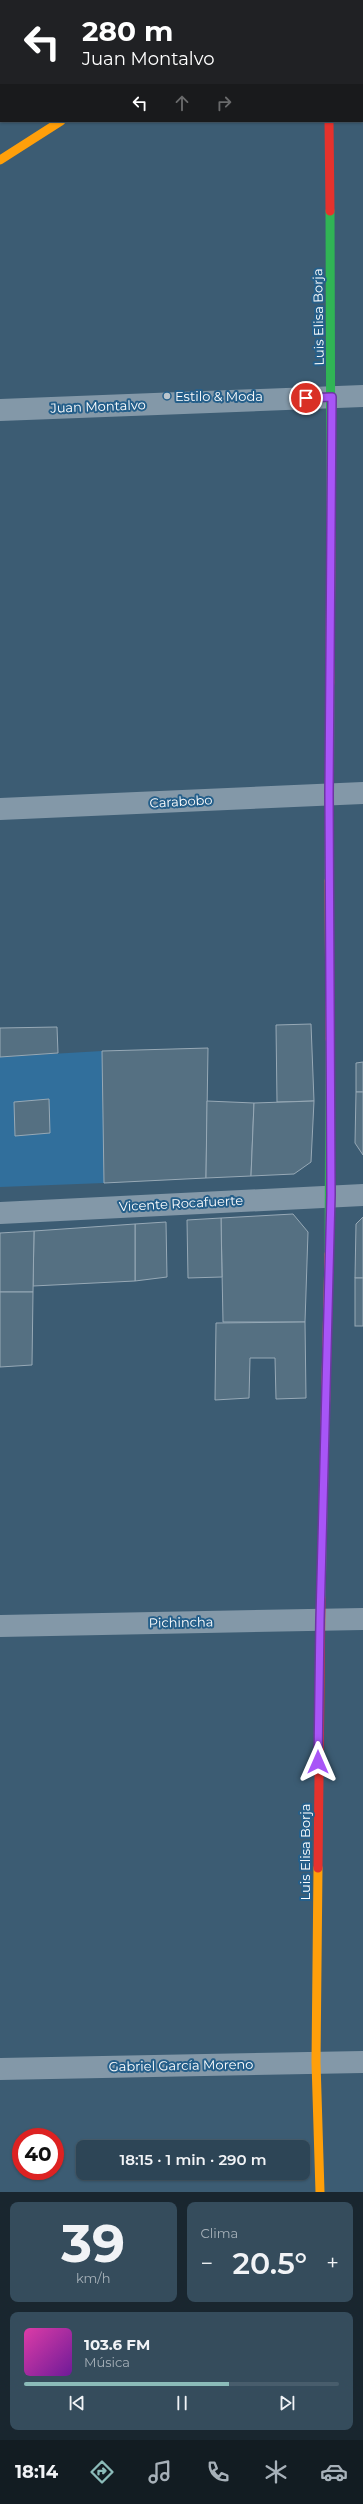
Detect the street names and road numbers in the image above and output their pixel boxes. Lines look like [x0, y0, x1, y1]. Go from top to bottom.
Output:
street label: Luis Elisa Borja [309, 268, 327, 366]
street label: Juan Montalvo [49, 396, 146, 416]
street label: Carabobo [149, 791, 213, 811]
street label: Vicente Rocafuerte [119, 1192, 244, 1214]
street label: Pichincha [148, 1613, 214, 1631]
street label: Luis Elisa Borja [297, 1803, 313, 1901]
street label: Gabriel García Moreno [108, 2056, 254, 2074]

